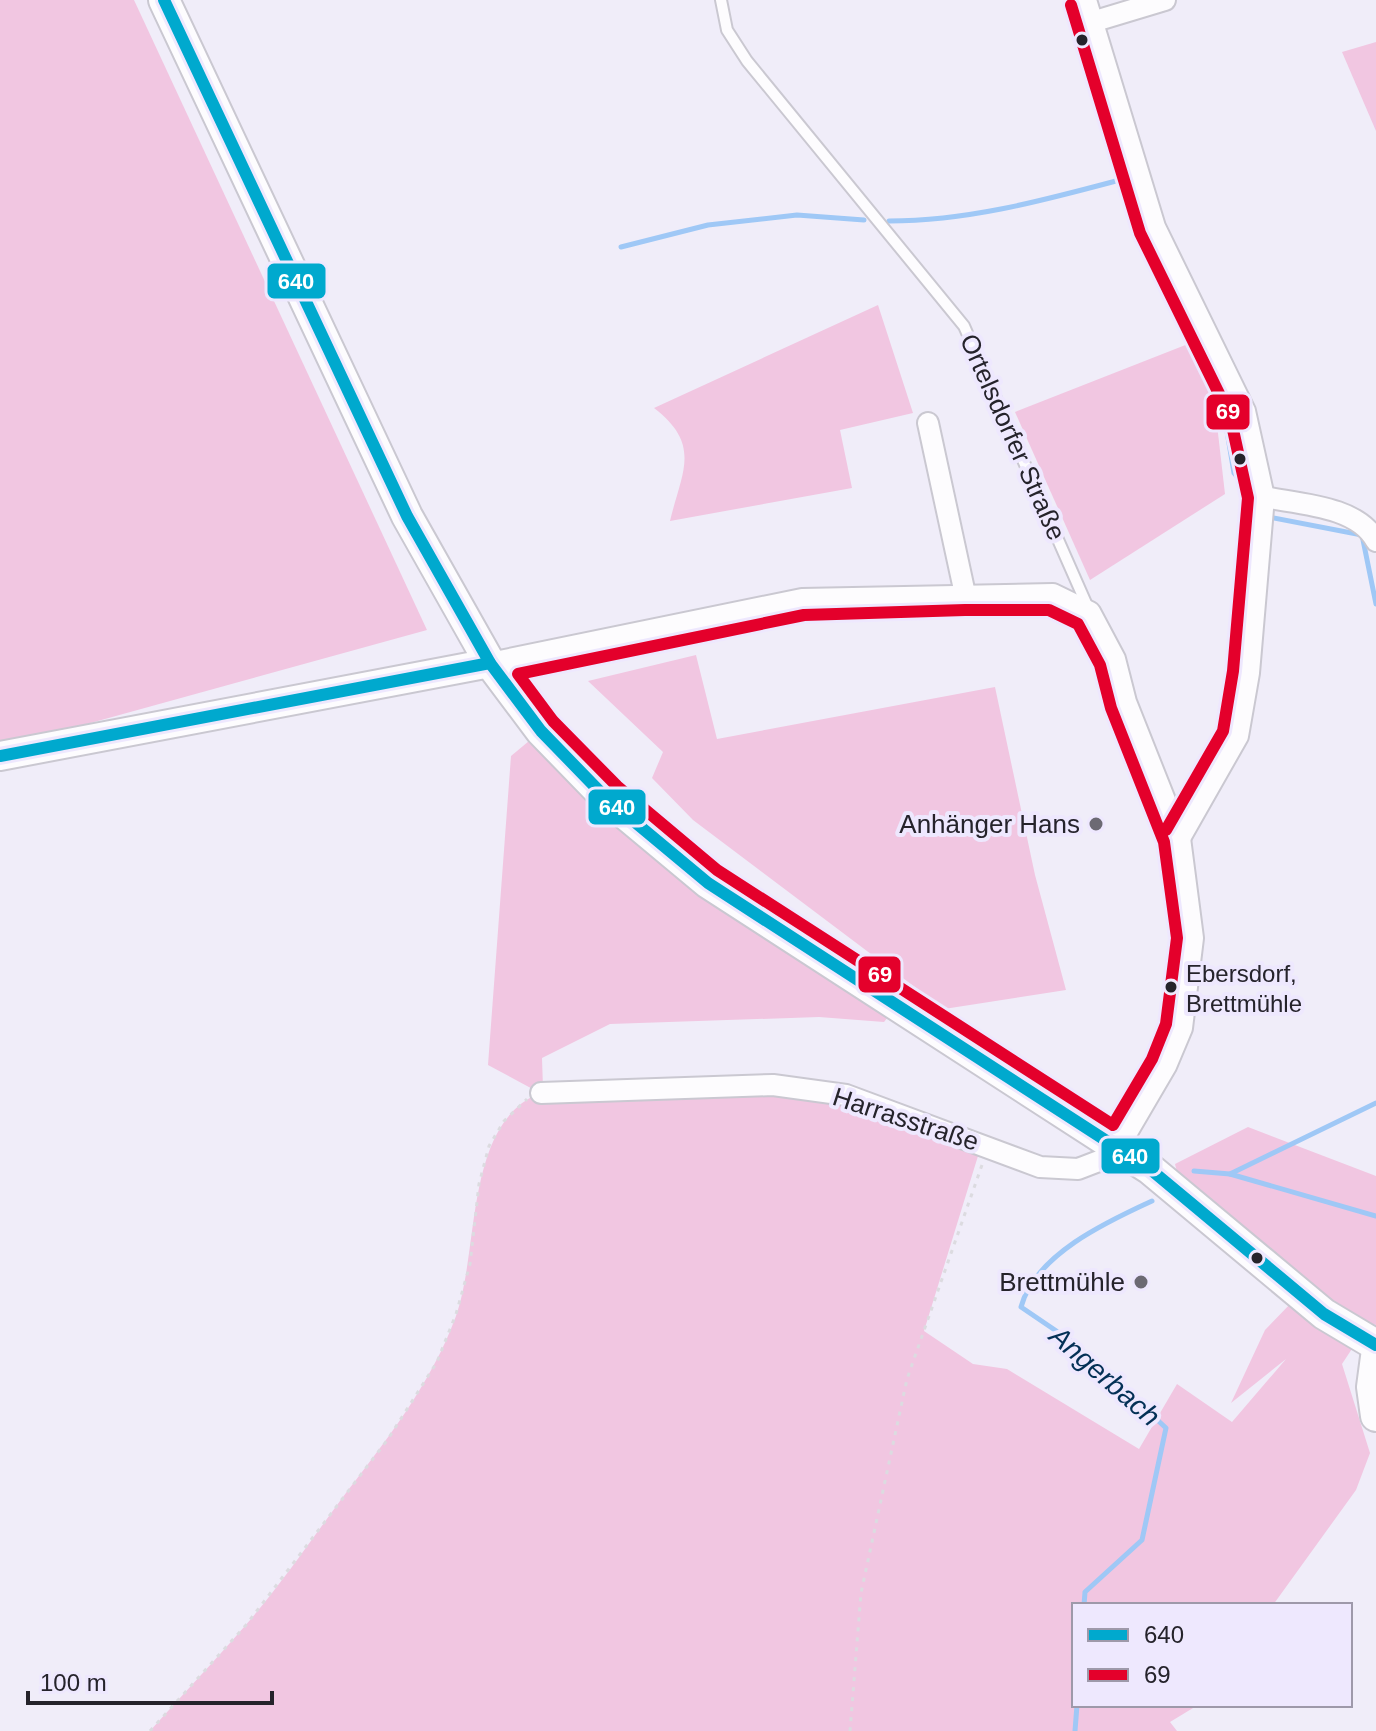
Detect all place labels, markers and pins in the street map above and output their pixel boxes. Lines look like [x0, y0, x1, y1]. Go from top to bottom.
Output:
unlabelled marker [1074, 32, 1090, 48]
unlabelled marker [1232, 451, 1248, 467]
place label: Anhänger Hans [899, 809, 1080, 839]
marker: Anhänger Hans [1087, 815, 1105, 833]
place label: Ebersdorf, Brettmühle [1186, 960, 1302, 1017]
marker: Ebersdorf, Brettmühle [1163, 979, 1179, 995]
unlabelled marker [1249, 1250, 1265, 1266]
place label: Brettmühle [999, 1267, 1125, 1297]
marker: Brettmühle [1132, 1273, 1150, 1291]

